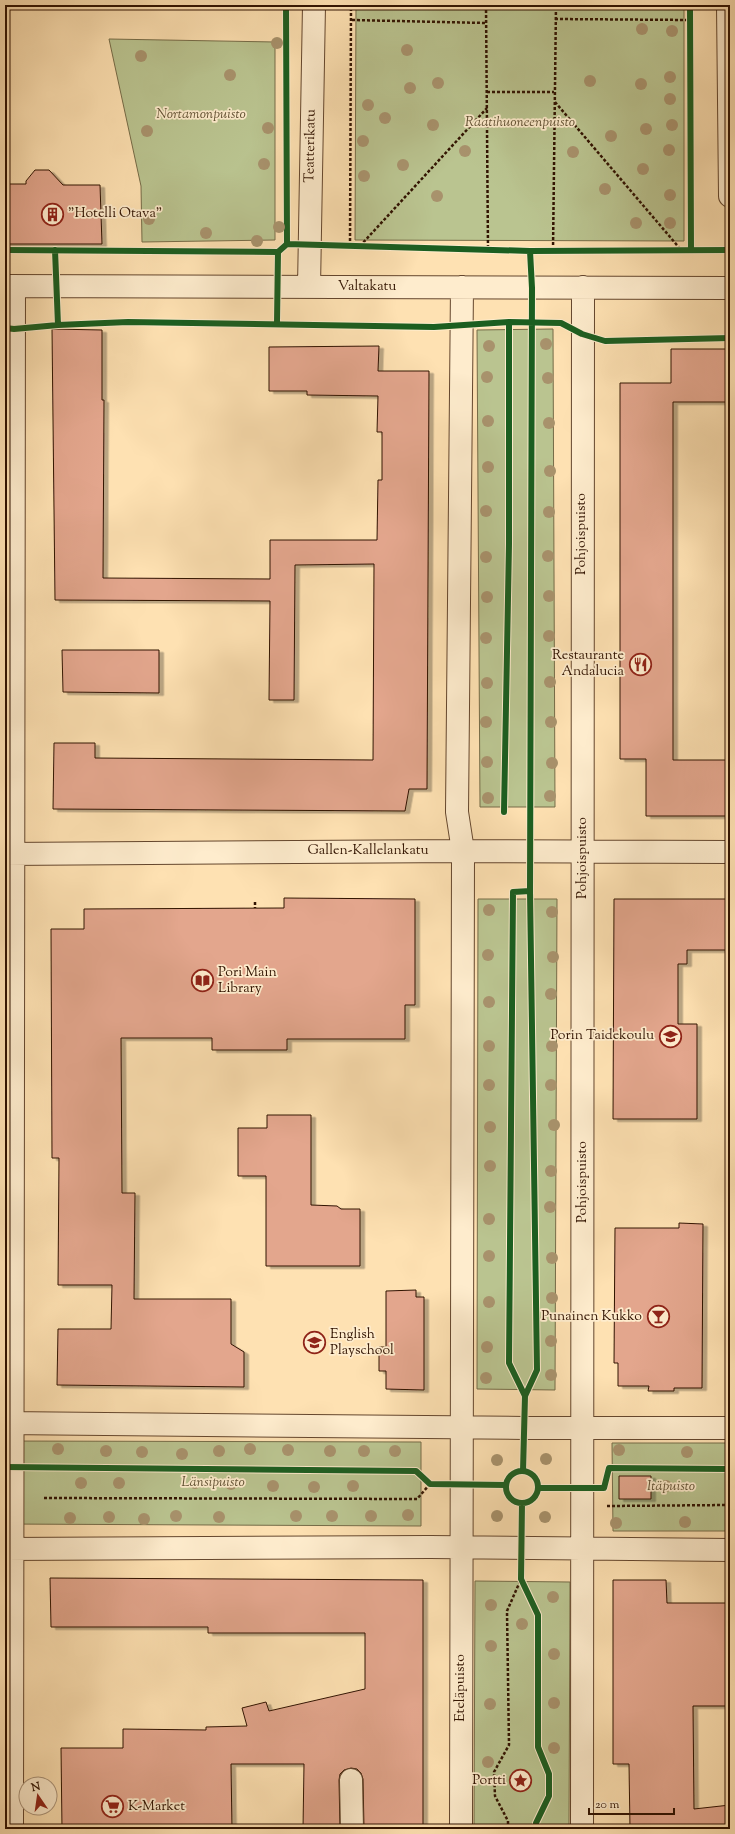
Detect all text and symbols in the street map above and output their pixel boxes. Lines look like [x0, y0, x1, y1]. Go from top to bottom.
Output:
park label: Nortamonpuisto [156, 105, 246, 125]
street label: Teatterikatu [300, 109, 322, 183]
park label: Raatihuoneenpuisto [465, 113, 575, 133]
building icon: "Hotelli Otava" [40, 201, 66, 227]
place label: "Hotelli Otava" [68, 204, 162, 224]
street label: Valtakatu [338, 277, 396, 297]
street label: Pohjoispuisto [572, 493, 592, 575]
place label: Restaurante Andalucia [552, 646, 625, 682]
restaurant icon: Restaurante Andalucia [627, 651, 653, 677]
street label: Pohjoispuisto [573, 817, 593, 899]
street label: Gallen-Kallelankatu [307, 841, 429, 861]
place label: Pori Main Library [218, 963, 277, 999]
library icon: Pori Main Library [189, 968, 215, 994]
school or university icon: Porin Taidekoulu [657, 1023, 683, 1049]
place label: Porin Taidekoulu [550, 1026, 654, 1046]
street label: Pohjoispuisto [573, 1141, 593, 1223]
bar icon: Punainen Kukko [645, 1304, 671, 1330]
place label: Punainen Kukko [541, 1307, 642, 1327]
place label: English Playschool [330, 1325, 394, 1361]
school or university icon: English Playschool [301, 1330, 327, 1356]
park label: Länsipuisto [181, 1473, 245, 1493]
park label: Itäpuisto [647, 1477, 695, 1497]
street label: Eteläpuisto [451, 1654, 471, 1722]
place icon: Portti [508, 1768, 534, 1794]
place label: Portti [472, 1771, 506, 1791]
north arrow [18, 1776, 58, 1816]
text: N [29, 1778, 42, 1796]
scale bar [589, 1790, 674, 1816]
supermarket icon: K-Market [99, 1794, 125, 1820]
text: 20 m [595, 1796, 620, 1814]
place label: K-Market [128, 1797, 185, 1817]

